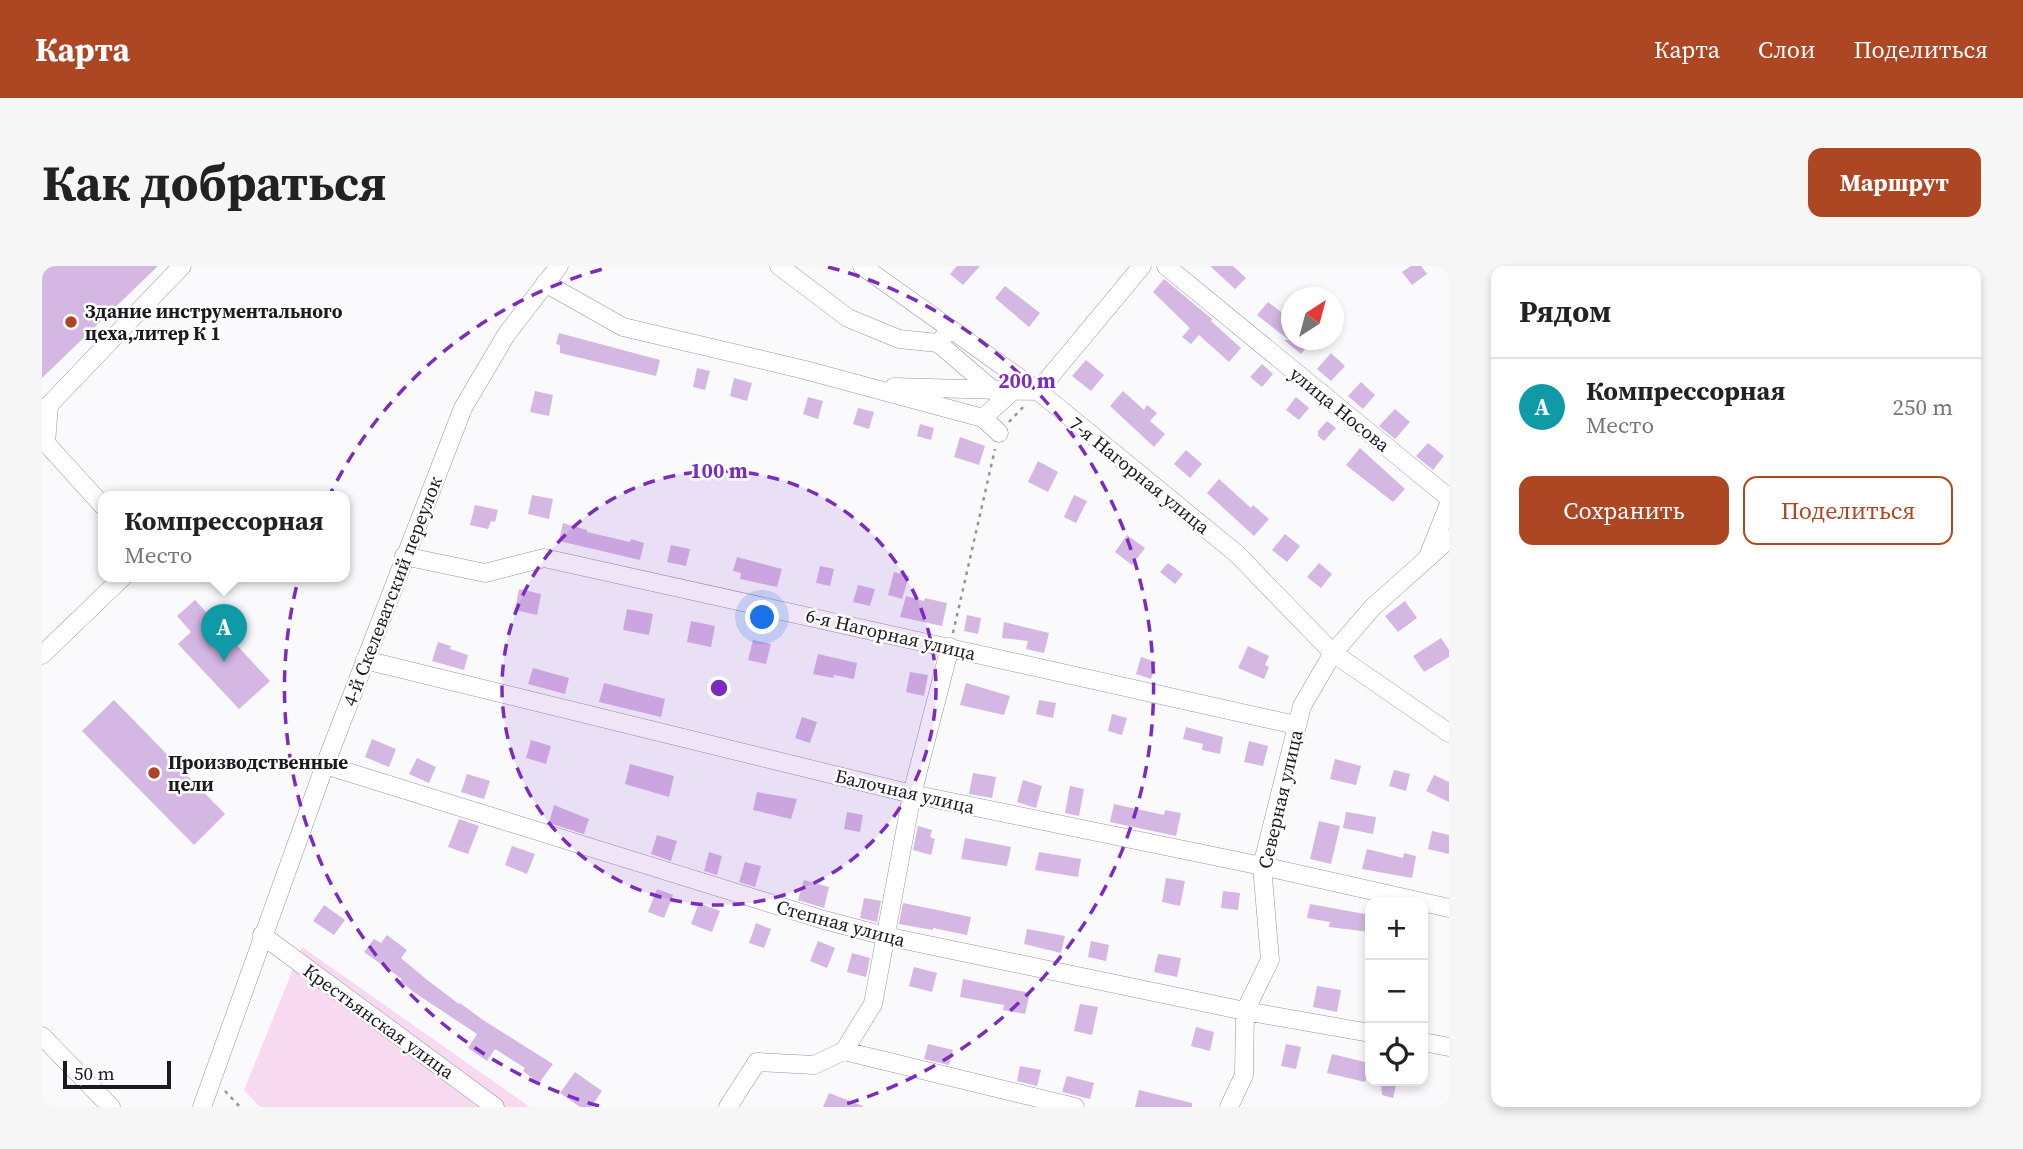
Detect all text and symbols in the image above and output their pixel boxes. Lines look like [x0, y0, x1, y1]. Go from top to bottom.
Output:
text: Карта [35, 27, 130, 72]
text: Карта [1654, 33, 1720, 66]
text: Слои [1758, 33, 1815, 66]
text: Поделиться [1853, 33, 1988, 66]
button: Маршрут [1808, 148, 1981, 217]
text: Как добраться [42, 149, 387, 216]
north arrow [1281, 287, 1344, 350]
text: Рядом [1519, 291, 1611, 332]
place label: Здание инструментального цеха,литер К 1 [85, 298, 343, 346]
marker: Здание инструментального цеха,литер К 1 [63, 314, 79, 330]
street label: улица Носова [1284, 360, 1396, 458]
text: 200 m [998, 366, 1056, 395]
text: Компрессорная [1586, 373, 1785, 409]
text: A [1534, 391, 1550, 423]
text: 250 m [1892, 391, 1953, 423]
text: Место [1586, 409, 1654, 441]
street label: 7-я Нагорная улица [1064, 410, 1216, 540]
text: 100 m [690, 456, 748, 485]
street label: 4-й Скелеватский переулок [336, 472, 448, 710]
button: Сохранить [1519, 476, 1729, 545]
button: Поделиться [1743, 476, 1953, 545]
popup [98, 491, 350, 582]
text: Компрессорная [124, 503, 324, 539]
text: Место [124, 539, 192, 571]
your location [745, 600, 779, 634]
street label: 6-я Нагорная улица [803, 602, 979, 666]
pin: A [201, 604, 247, 662]
centre of rings [707, 676, 731, 700]
street label: Северная улица [1251, 727, 1309, 871]
place label: Производственные цели [168, 749, 348, 797]
street label: Балочная улица [833, 762, 978, 820]
marker: Производственные цели [146, 765, 162, 781]
street label: Степная улица [774, 893, 909, 953]
map controls [1365, 897, 1428, 1086]
button: + [1365, 897, 1428, 960]
street label: Крестьянская улица [298, 957, 460, 1085]
button: − [1365, 960, 1428, 1023]
button: locate [1365, 1023, 1428, 1086]
scale bar [63, 1058, 172, 1090]
text: 50 m [74, 1060, 115, 1086]

